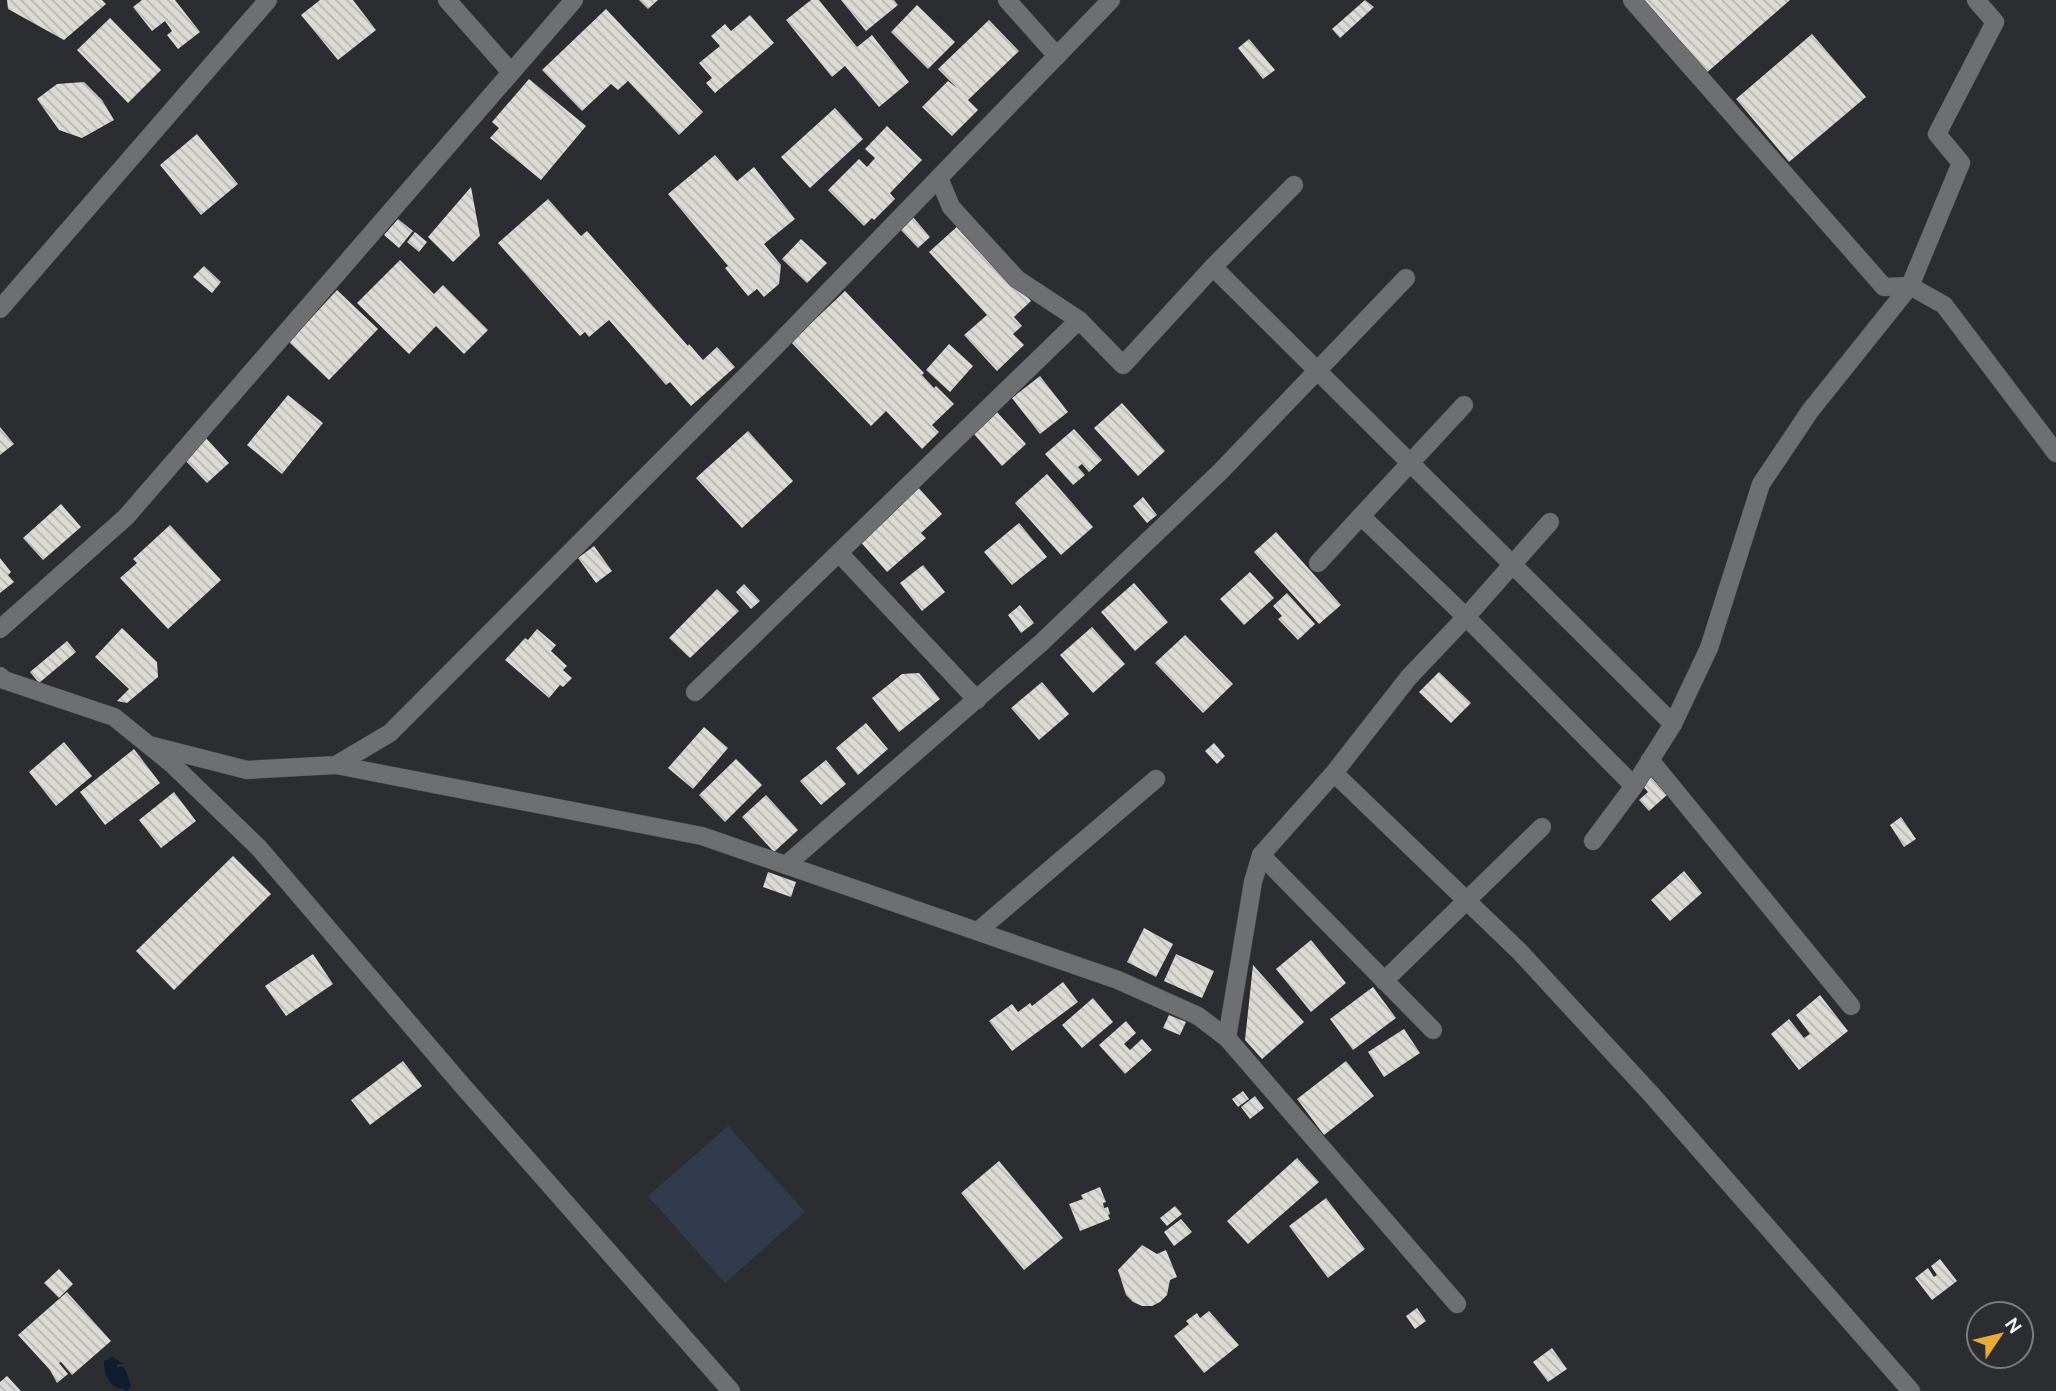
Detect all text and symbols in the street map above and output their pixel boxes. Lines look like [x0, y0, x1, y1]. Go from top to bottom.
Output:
north arrow [1965, 1300, 2035, 1370]
text: N [2001, 1313, 2027, 1337]

